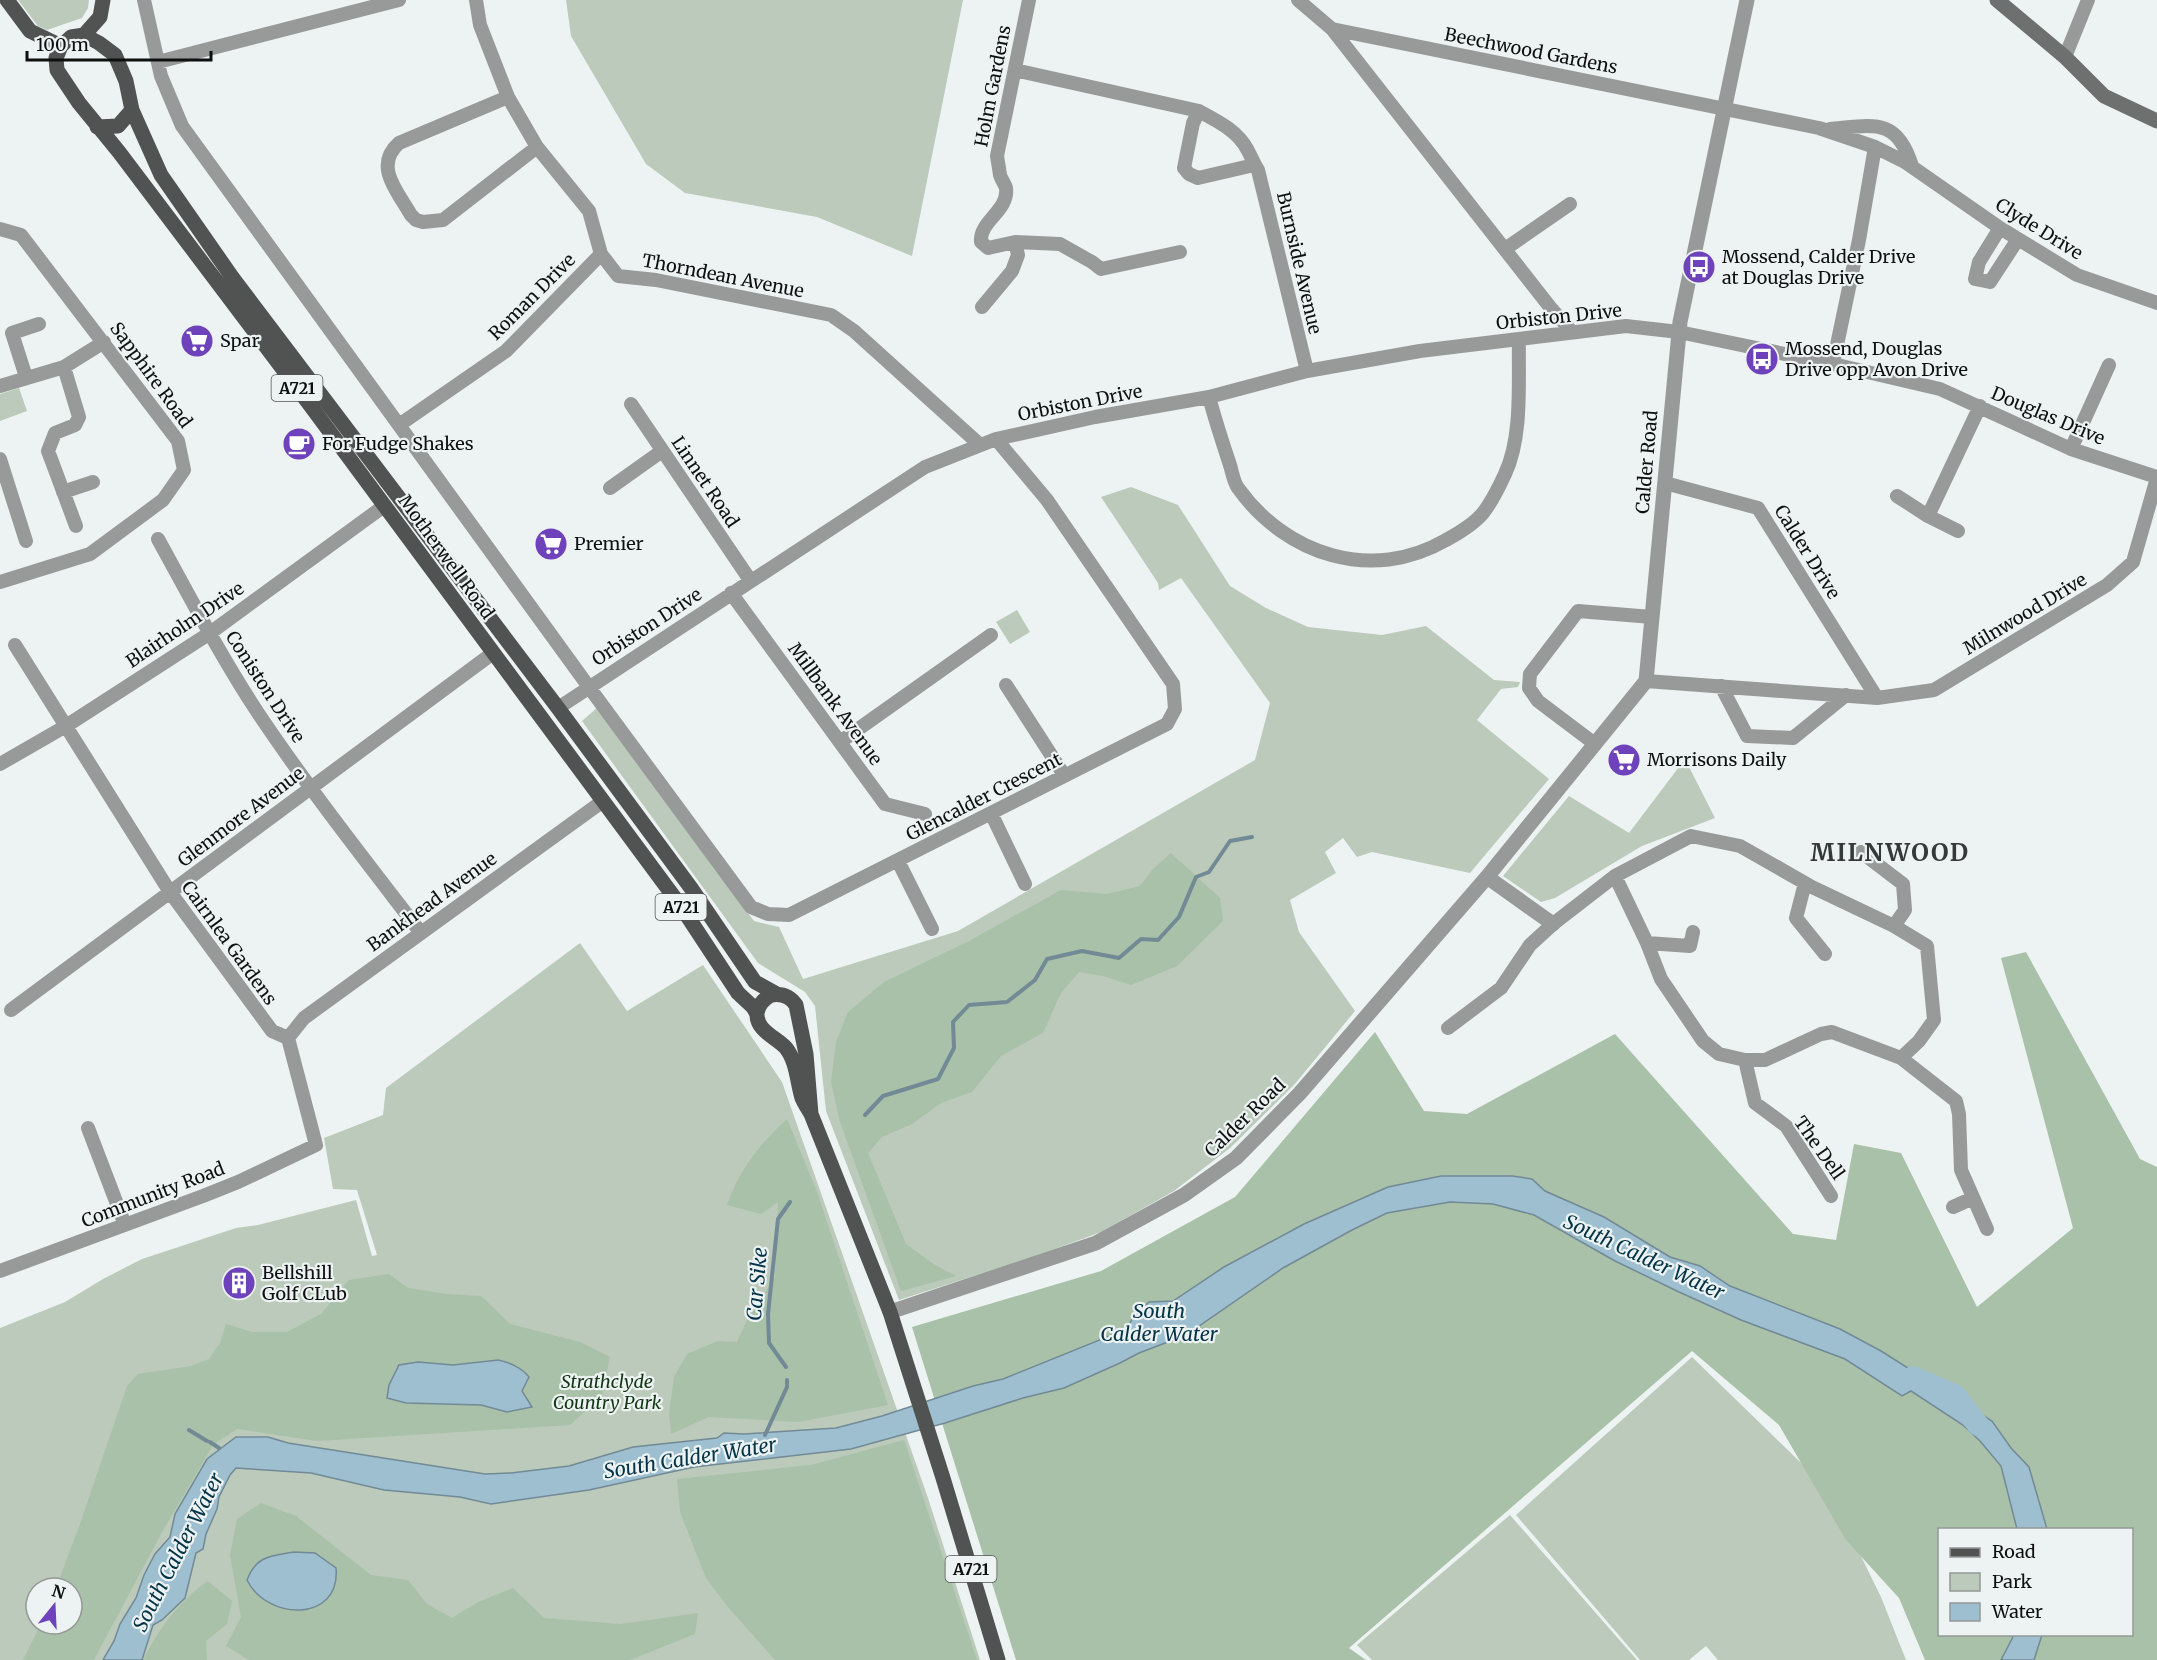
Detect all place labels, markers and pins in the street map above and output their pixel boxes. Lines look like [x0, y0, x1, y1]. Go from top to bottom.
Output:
place label: Mossend, Calder Drive at Douglas Drive [1722, 245, 1916, 289]
bus stop icon: Mossend, Calder Drive at Douglas Drive [1681, 249, 1717, 285]
supermarket icon: Spar [179, 323, 215, 359]
place label: Spar [220, 329, 260, 352]
place label: Mossend, Douglas Drive opp Avon Drive [1785, 337, 1968, 381]
bus stop icon: Mossend, Douglas Drive opp Avon Drive [1744, 341, 1780, 377]
cafe icon: For Fudge Shakes [281, 426, 317, 462]
place label: For Fudge Shakes [322, 432, 474, 455]
supermarket icon: Premier [533, 526, 569, 562]
place label: Premier [574, 532, 644, 555]
supermarket icon: Morrisons Daily [1606, 742, 1642, 778]
place label: Morrisons Daily [1647, 748, 1787, 771]
place label: Bellshill Golf CLub [262, 1261, 347, 1305]
building icon: Bellshill Golf CLub [221, 1265, 257, 1301]

